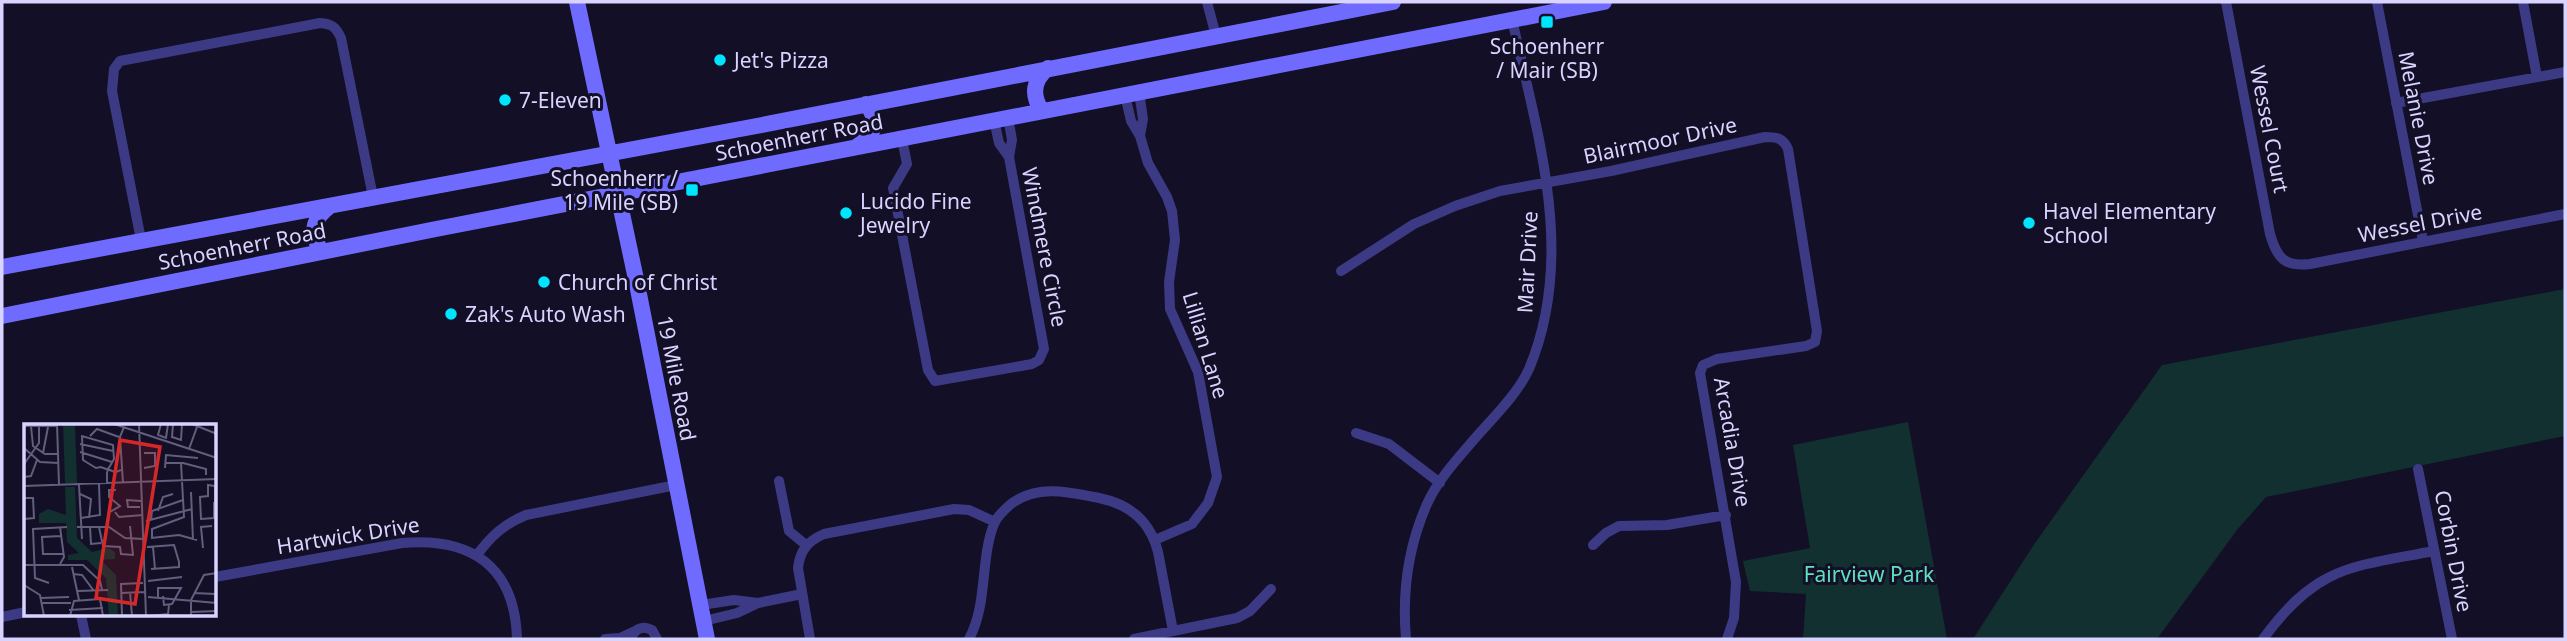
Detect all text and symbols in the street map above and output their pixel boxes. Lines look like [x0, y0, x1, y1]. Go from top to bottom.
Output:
marker: Schoenherr / Mair (SB) [1539, 14, 1555, 30]
place label: Schoenherr / Mair (SB) [1490, 32, 1604, 84]
place label: Jet's Pizza [732, 46, 829, 74]
street label: Melanie Drive [2392, 49, 2446, 187]
marker: Jet's Pizza [712, 52, 728, 68]
street label: Wessel Court [2244, 63, 2296, 195]
place label: 7-Eleven [519, 86, 602, 114]
marker: 7-Eleven [497, 92, 513, 108]
street label: Schoenherr Road [713, 107, 885, 167]
street label: Blairmoor Drive [1581, 110, 1739, 170]
place label: Schoenherr / 19 Mile (SB) [550, 164, 678, 216]
street label: Windmere Circle [1016, 165, 1074, 329]
marker: Schoenherr / 19 Mile (SB) [684, 182, 700, 198]
place label: Lucido Fine Jewelry [858, 187, 972, 239]
place label: Havel Elementary School [2043, 197, 2216, 249]
street label: Wessel Drive [2356, 197, 2484, 249]
marker: Lucido Fine Jewelry [838, 205, 854, 221]
street label: Mair Drive [1510, 210, 1544, 314]
marker: Havel Elementary School [2021, 215, 2037, 231]
street label: Schoenherr Road [156, 216, 328, 276]
place label: Church of Christ [558, 268, 718, 296]
marker: Church of Christ [536, 274, 552, 290]
street label: Lillian Lane [1176, 288, 1236, 402]
place label: Zak's Auto Wash [465, 300, 626, 328]
marker: Zak's Auto Wash [443, 306, 459, 322]
street label: 19 Mile Road [651, 313, 703, 443]
street label: Arcadia Drive [1708, 375, 1758, 509]
inset map [24, 424, 217, 616]
street label: Corbin Drive [2428, 488, 2480, 614]
street label: Hartwick Drive [275, 510, 421, 560]
park label: Fairview Park [1804, 560, 1935, 588]

